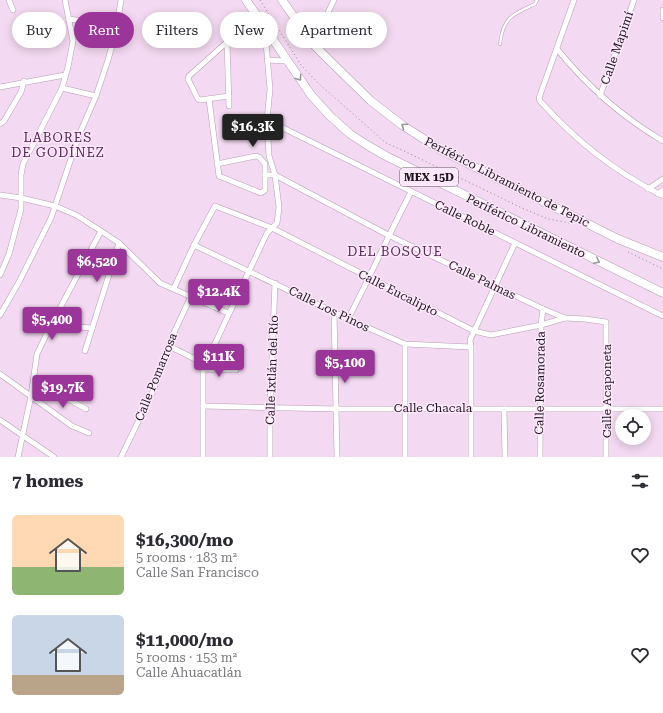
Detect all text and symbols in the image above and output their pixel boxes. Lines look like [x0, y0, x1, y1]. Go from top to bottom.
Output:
street label: Calle Mapimí [598, 9, 636, 86]
chip: Buy [12, 12, 66, 48]
chip: Rent [74, 12, 134, 48]
chip: Filters [142, 12, 212, 48]
chip: New [220, 12, 278, 48]
chip: Apartment [286, 12, 387, 48]
one-way arrow [295, 74, 302, 81]
pin: $16.3K [220, 114, 286, 148]
text: $16.3K [231, 119, 275, 134]
one-way arrow [401, 123, 408, 131]
district label: LABORES DE GODÍNEZ [11, 130, 105, 160]
street label: Periférico Libramiento de Tepic [422, 134, 592, 230]
road number: MEX 15D [400, 168, 458, 186]
street label: Periférico Libramiento [464, 191, 588, 261]
street label: Calle Roble [432, 197, 498, 239]
district label: DEL BOSQUE [347, 244, 443, 259]
pin: $6,520 [64, 249, 130, 283]
text: $6,520 [77, 254, 117, 269]
one-way arrow [593, 256, 601, 264]
street label: Calle Palmas [446, 258, 518, 302]
street label: Calle Eucalipto [356, 267, 440, 319]
pin: $12.4K [186, 279, 252, 313]
street label: Calle Los Pinos [286, 283, 372, 335]
text: $12.4K [197, 284, 241, 299]
pin: $5,400 [19, 307, 85, 341]
text: $5,400 [32, 312, 72, 327]
street label: Calle Ixtlán del Río [263, 315, 281, 425]
street label: Calle Pomarrosa [132, 330, 180, 423]
street label: Calle Rosamorada [532, 331, 548, 435]
street label: Calle Acaponeta [600, 343, 614, 438]
pin: $11K [195, 344, 243, 378]
text: $11K [203, 349, 235, 364]
pin: $5,100 [312, 350, 378, 384]
text: $5,100 [325, 355, 365, 370]
pin: $19.7K [30, 375, 96, 409]
text: $19.7K [41, 380, 85, 395]
street label: Calle Chacala [394, 401, 473, 415]
map controls [615, 409, 651, 445]
button: locate [615, 409, 651, 445]
icon: filters [629, 470, 651, 492]
text: 7 homes [12, 471, 83, 491]
text: $16,300/mo [136, 530, 233, 550]
icon: home [44, 531, 92, 579]
icon: heart [629, 544, 651, 566]
text: 5 rooms · 183 m² [136, 550, 237, 565]
text: Calle San Francisco [136, 565, 259, 580]
text: $11,000/mo [136, 630, 233, 650]
icon: home [44, 631, 92, 679]
icon: heart [629, 644, 651, 666]
text: 5 rooms · 153 m² [136, 650, 237, 665]
text: Calle Ahuacatlán [136, 665, 242, 680]

